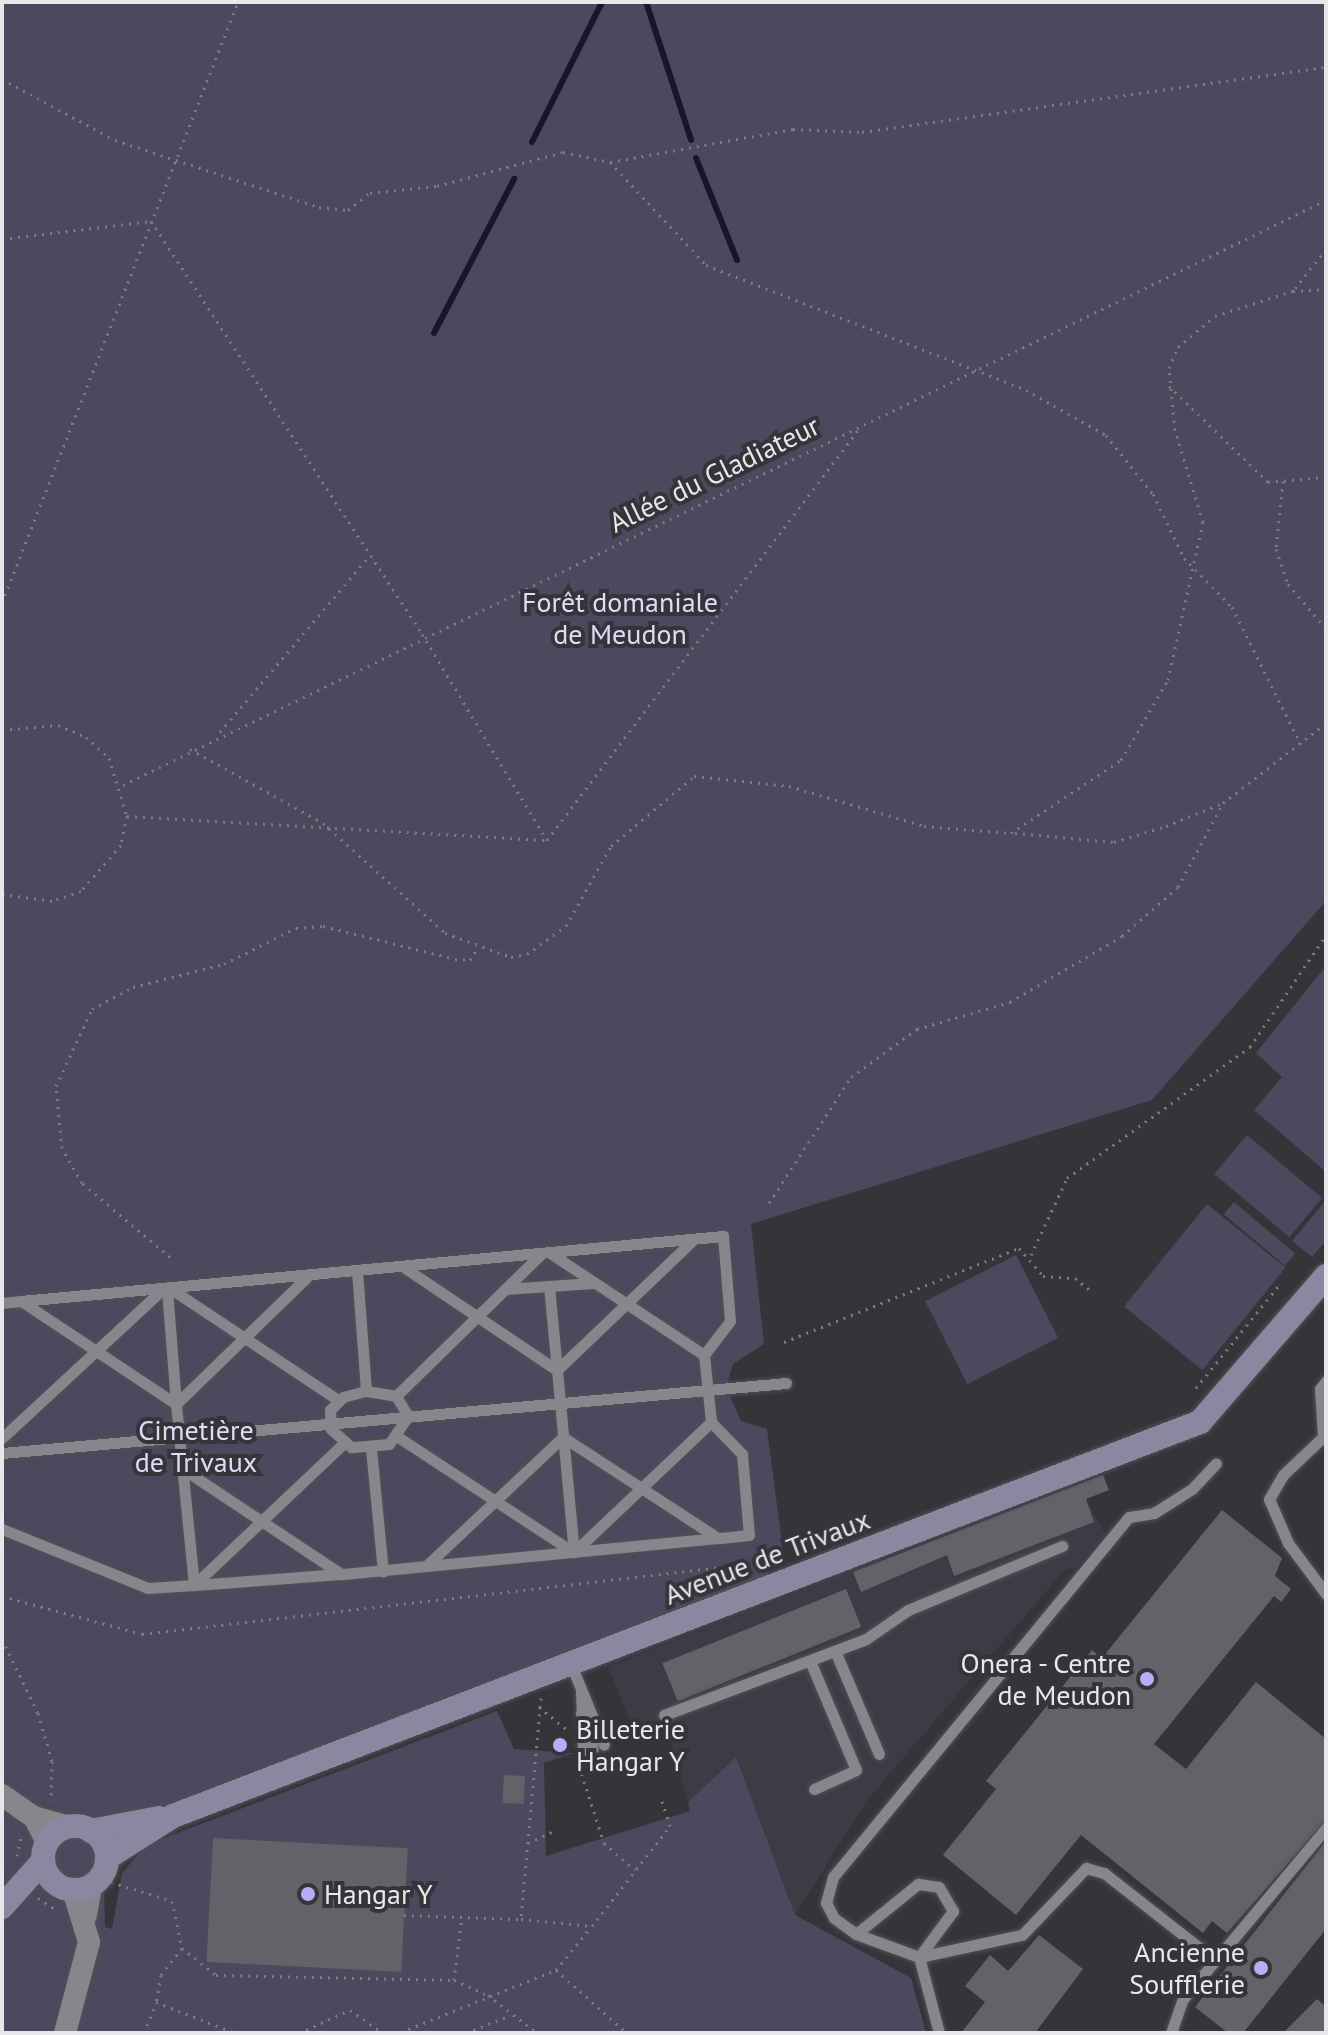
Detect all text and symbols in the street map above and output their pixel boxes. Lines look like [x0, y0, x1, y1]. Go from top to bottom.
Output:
street label: Allée du Gladiateur [603, 409, 825, 539]
park label: Forêt domaniale de Meudon [522, 585, 718, 651]
park label: Cimetière de Trivaux [134, 1413, 258, 1479]
street label: Avenue de Trivaux [659, 1502, 875, 1612]
place label: Onera - Centre de Meudon [956, 1646, 1131, 1712]
marker: Onera - Centre de Meudon [1138, 1670, 1156, 1688]
place label: Billeterie Hangar Y [576, 1712, 686, 1778]
marker: Billeterie Hangar Y [551, 1736, 569, 1754]
place label: Hangar Y [324, 1877, 434, 1911]
marker: Hangar Y [299, 1885, 317, 1903]
place label: Ancienne Soufflerie [1129, 1935, 1245, 2001]
marker: Ancienne Soufflerie [1252, 1959, 1270, 1977]

